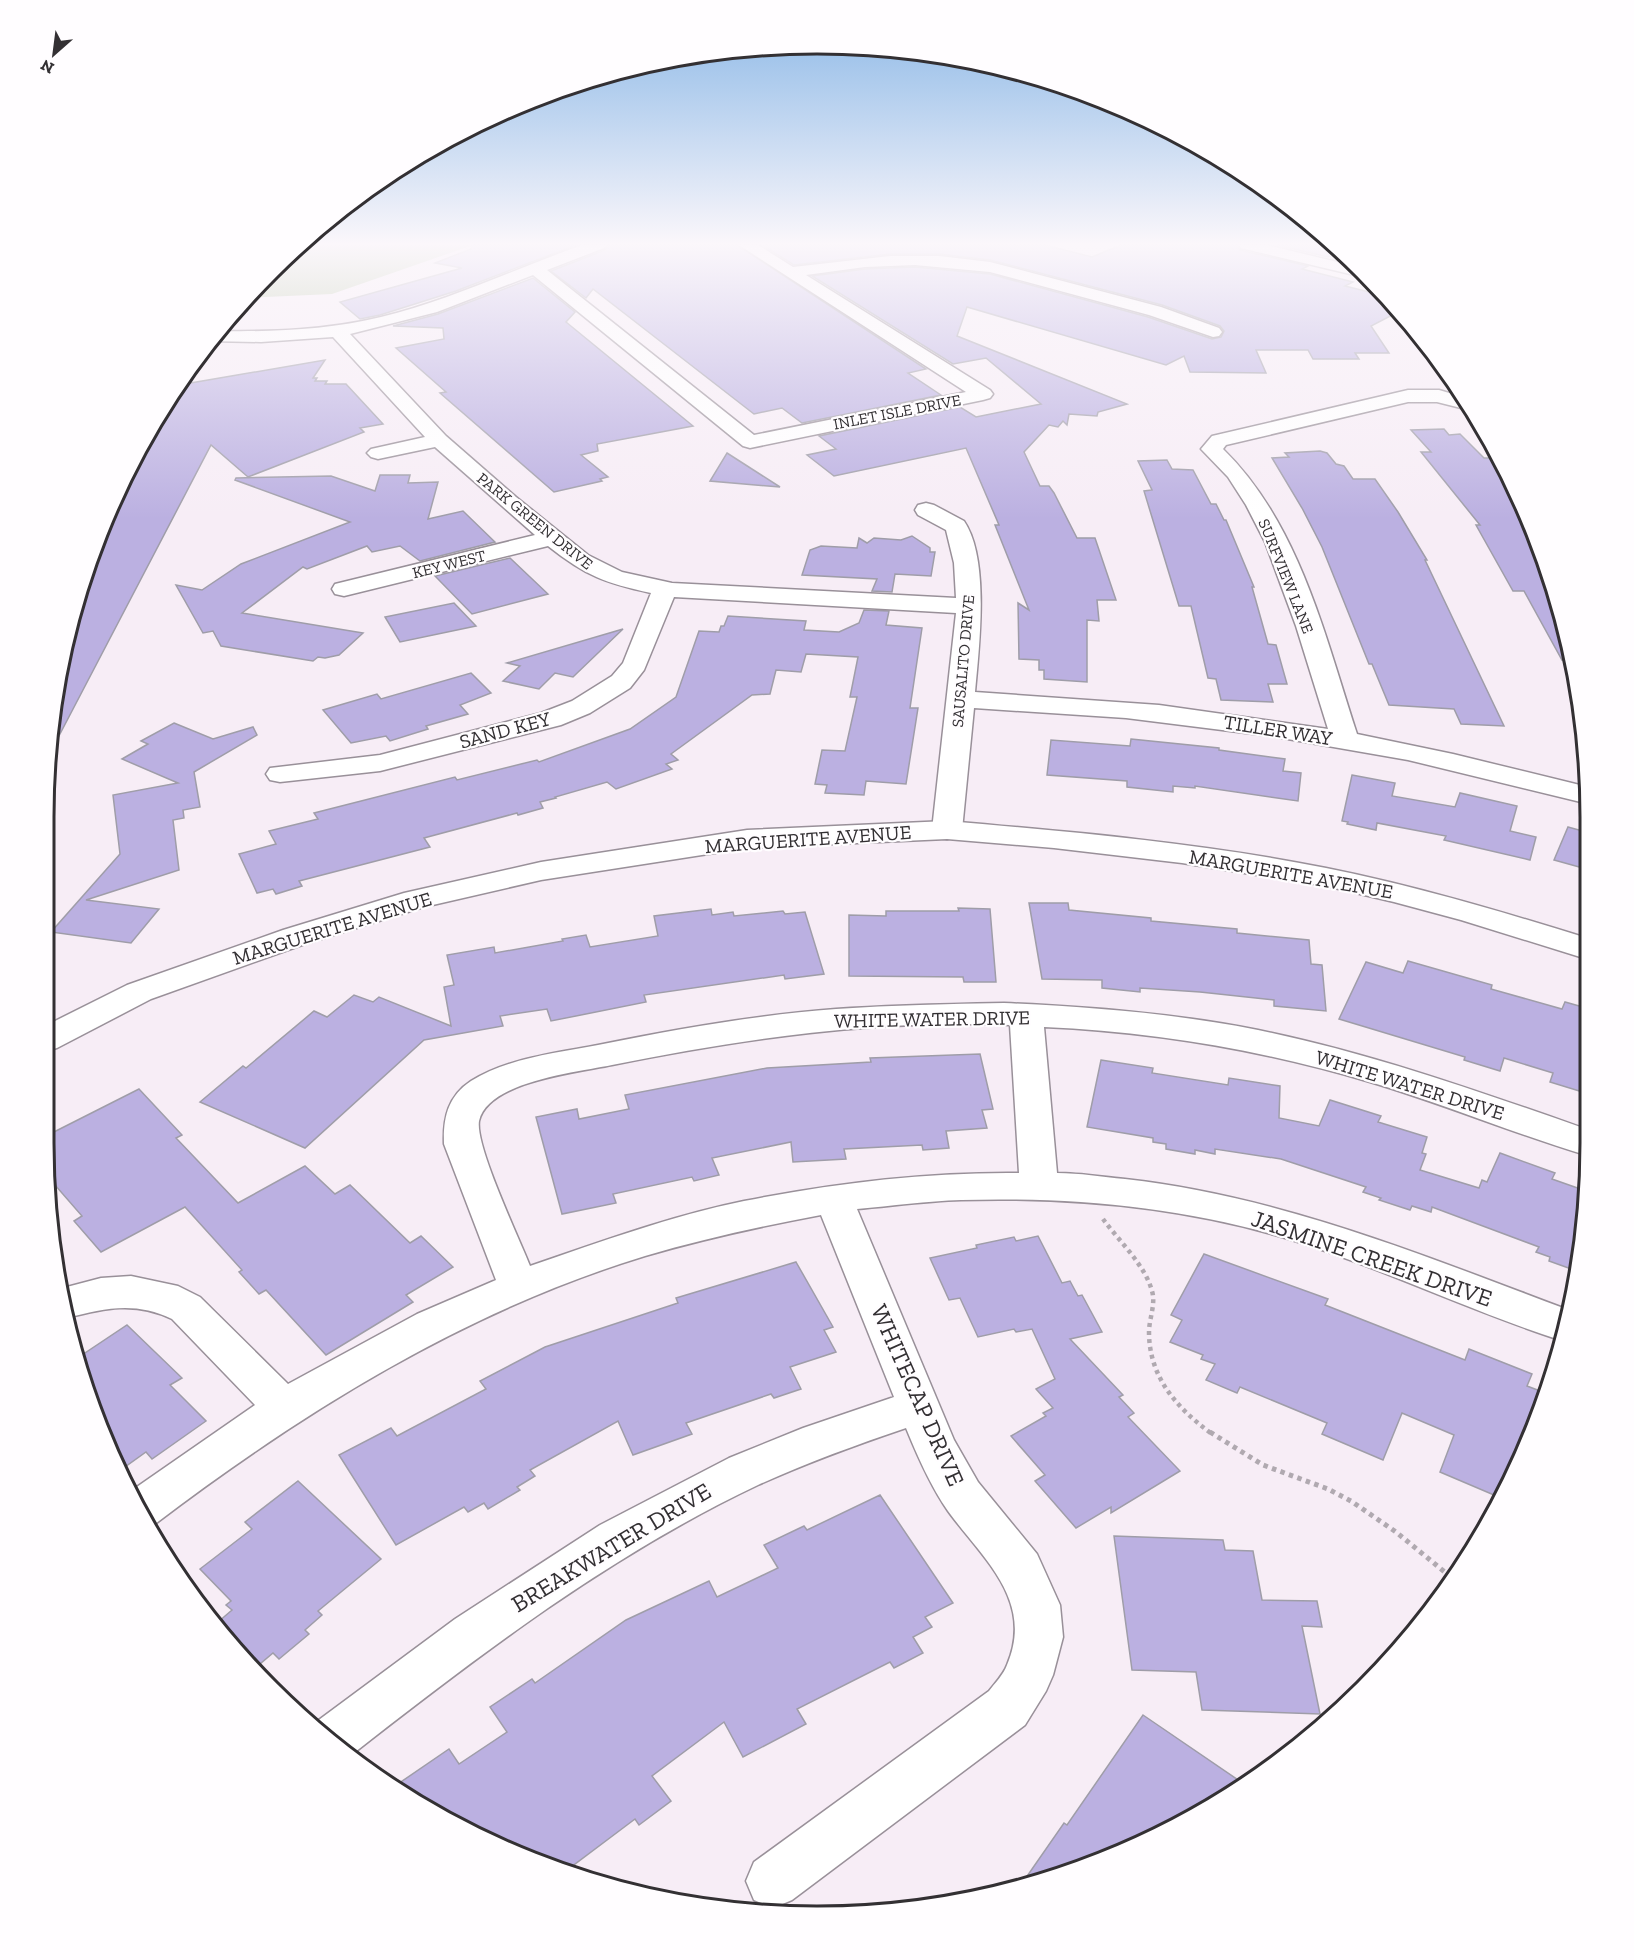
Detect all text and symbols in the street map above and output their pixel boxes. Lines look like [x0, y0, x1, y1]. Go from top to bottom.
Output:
north arrow [24, 24, 84, 84]
text: N [37, 56, 57, 78]
street label: INLET ISLE DRIVE [832, 390, 962, 434]
street label: PARK GREEN DRIVE [473, 468, 597, 574]
street label: SURFVIEW LANE [1254, 516, 1318, 636]
street label: KEY WEST [410, 546, 488, 582]
street label: SAUSALITO DRIVE [948, 594, 978, 728]
street label: SAND KEY [457, 706, 554, 754]
street label: TILLER WAY [1222, 710, 1335, 751]
street label: MARGUERITE AVENUE [704, 820, 912, 858]
street label: MARGUERITE AVENUE [1187, 844, 1395, 904]
street label: MARGUERITE AVENUE [230, 886, 434, 970]
street label: WHITE WATER DRIVE [834, 1005, 1030, 1033]
street label: WHITE WATER DRIVE [1313, 1045, 1507, 1125]
street label: JASMINE CREEK DRIVE [1248, 1203, 1496, 1313]
street label: WHITECAP DRIVE [865, 1300, 971, 1490]
street label: BREAKWATER DRIVE [506, 1476, 716, 1618]

